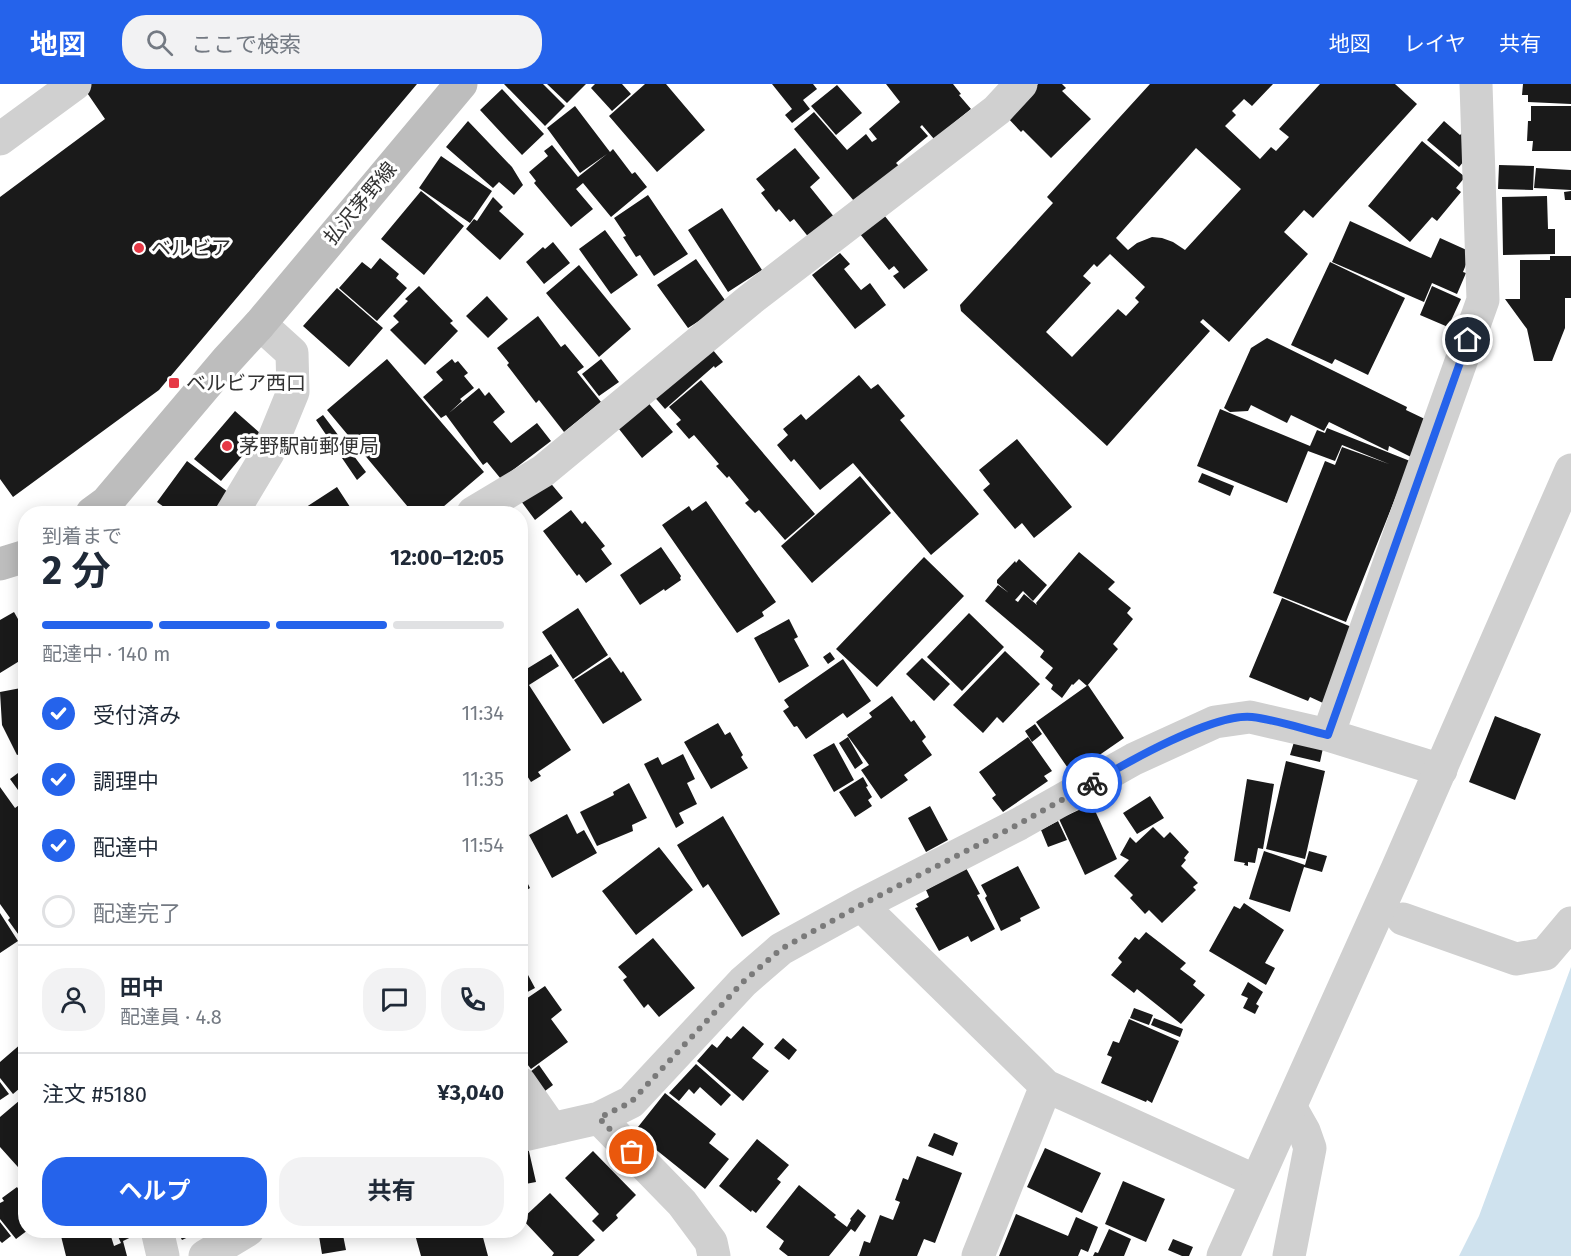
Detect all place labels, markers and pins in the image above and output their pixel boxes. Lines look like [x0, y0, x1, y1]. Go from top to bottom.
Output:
place label: ベルビア [151, 236, 231, 260]
marker: ベルビア [132, 241, 146, 255]
pin [1442, 314, 1493, 365]
place label: ベルビア西口 [186, 371, 306, 395]
marker: ベルビア西口 [167, 376, 181, 390]
place label: 茅野駅前郵便局 [239, 434, 379, 458]
marker: 茅野駅前郵便局 [220, 439, 234, 453]
pin [606, 1126, 657, 1177]

